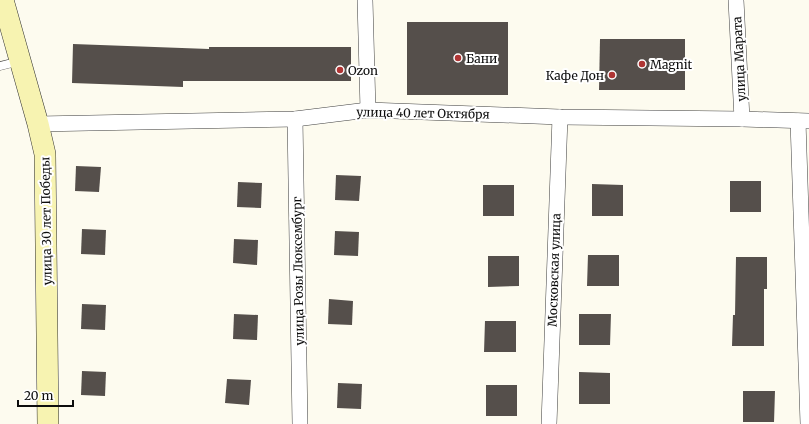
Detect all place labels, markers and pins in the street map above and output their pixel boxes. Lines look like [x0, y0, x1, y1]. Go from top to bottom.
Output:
place label: Бани [466, 51, 497, 66]
marker: Бани [453, 53, 463, 63]
place label: Magnit [650, 57, 692, 72]
marker: Magnit [637, 59, 647, 69]
place label: Ozon [348, 63, 378, 78]
marker: Ozon [335, 65, 345, 75]
place label: Кафе Дон [546, 68, 604, 83]
marker: Кафе Дон [607, 70, 617, 80]

